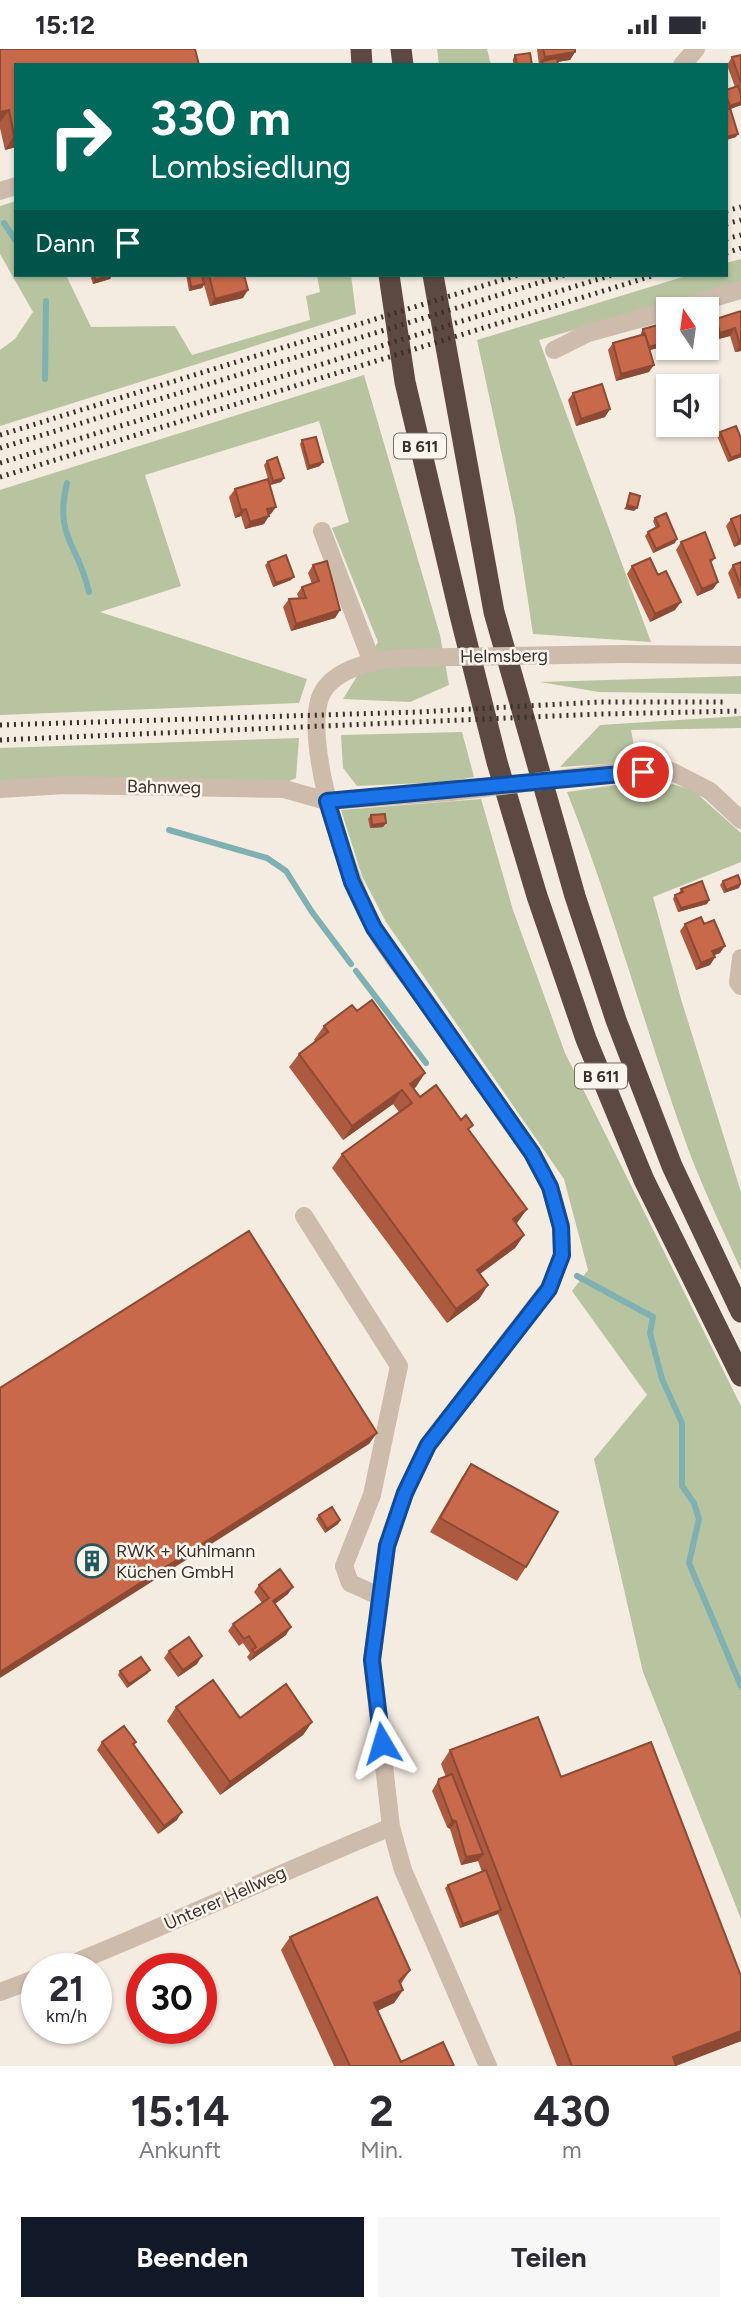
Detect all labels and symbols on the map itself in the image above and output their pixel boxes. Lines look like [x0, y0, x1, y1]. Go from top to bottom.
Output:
north arrow [656, 297, 719, 361]
road number: B 611 [394, 433, 446, 459]
street label: Helmsberg [460, 644, 548, 668]
pin [613, 742, 673, 802]
street label: Bahnweg [127, 775, 201, 799]
road number: B 611 [575, 1064, 627, 1089]
place label: RWK + Kuhlmann Küchen GmbH [116, 1540, 255, 1583]
building icon: RWK + Kuhlmann Küchen GmbH [73, 1542, 111, 1580]
position arrow [345, 1706, 419, 1780]
street label: Unterer Hellweg [161, 1861, 289, 1935]
speed limit sign: 30 [126, 1953, 217, 2044]

